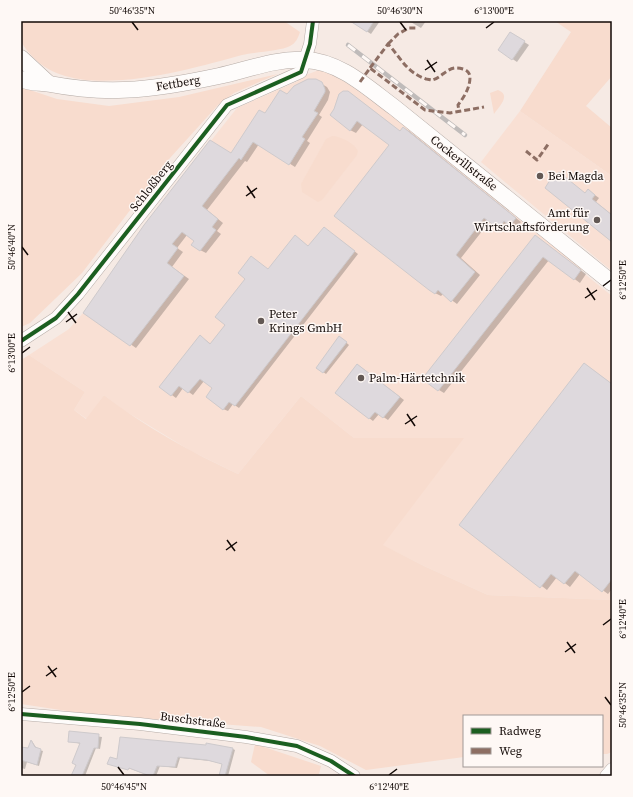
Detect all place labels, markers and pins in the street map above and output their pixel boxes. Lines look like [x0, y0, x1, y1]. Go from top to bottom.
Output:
place label: Bei Magda [548, 168, 604, 184]
marker: Bei Magda [535, 171, 545, 181]
place label: Amt für Wirtschaftsförderung [474, 205, 589, 235]
marker: Amt für Wirtschaftsförderung [592, 215, 602, 225]
place label: Peter Krings GmbH [269, 306, 342, 336]
marker: Peter Krings GmbH [256, 316, 266, 326]
place label: Palm-Härtetchnik [369, 370, 466, 386]
marker: Palm-Härtetchnik [356, 373, 366, 383]

